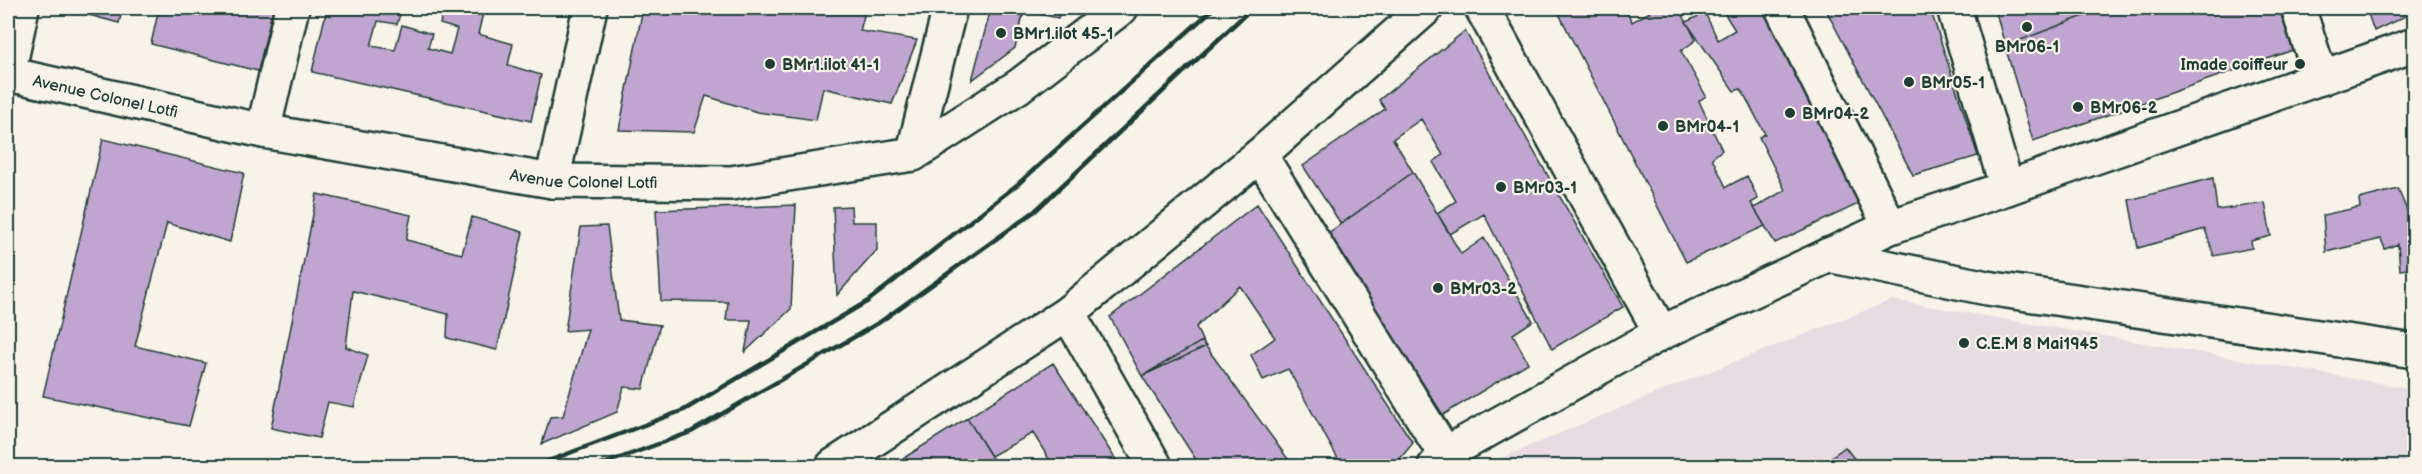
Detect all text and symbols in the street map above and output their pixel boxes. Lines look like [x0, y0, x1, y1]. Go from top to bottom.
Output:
marker: BMr06-1 [2020, 20, 2034, 34]
place label: BMr1.ilot 45-1 [1013, 25, 1113, 44]
marker: BMr1.ilot 45-1 [994, 26, 1008, 40]
place label: BMr06-1 [1995, 38, 2059, 57]
place label: BMr1.ilot 41-1 [782, 56, 880, 75]
place label: Imade coiffeur [2181, 56, 2289, 75]
marker: BMr1.ilot 41-1 [763, 57, 777, 71]
marker: Imade coiffeur [2293, 57, 2307, 71]
street label: Avenue Colonel Lotfi [31, 72, 180, 123]
place label: BMr05-1 [1921, 74, 1985, 93]
marker: BMr05-1 [1902, 75, 1916, 89]
place label: BMr06-2 [2090, 99, 2158, 118]
marker: BMr06-2 [2071, 100, 2085, 114]
place label: BMr04-2 [1802, 105, 1869, 124]
marker: BMr04-2 [1783, 106, 1797, 120]
place label: BMr04-1 [1675, 118, 1739, 137]
marker: BMr04-1 [1656, 119, 1670, 133]
street label: Avenue Colonel Lotfi [508, 166, 657, 193]
place label: BMr03-1 [1513, 179, 1577, 198]
marker: BMr03-1 [1494, 180, 1508, 194]
place label: BMr03-2 [1450, 280, 1517, 299]
marker: BMr03-2 [1431, 281, 1445, 295]
place label: C.E.M 8 Mai1945 [1976, 335, 2098, 354]
marker: C.E.M 8 Mai1945 [1957, 336, 1971, 350]

